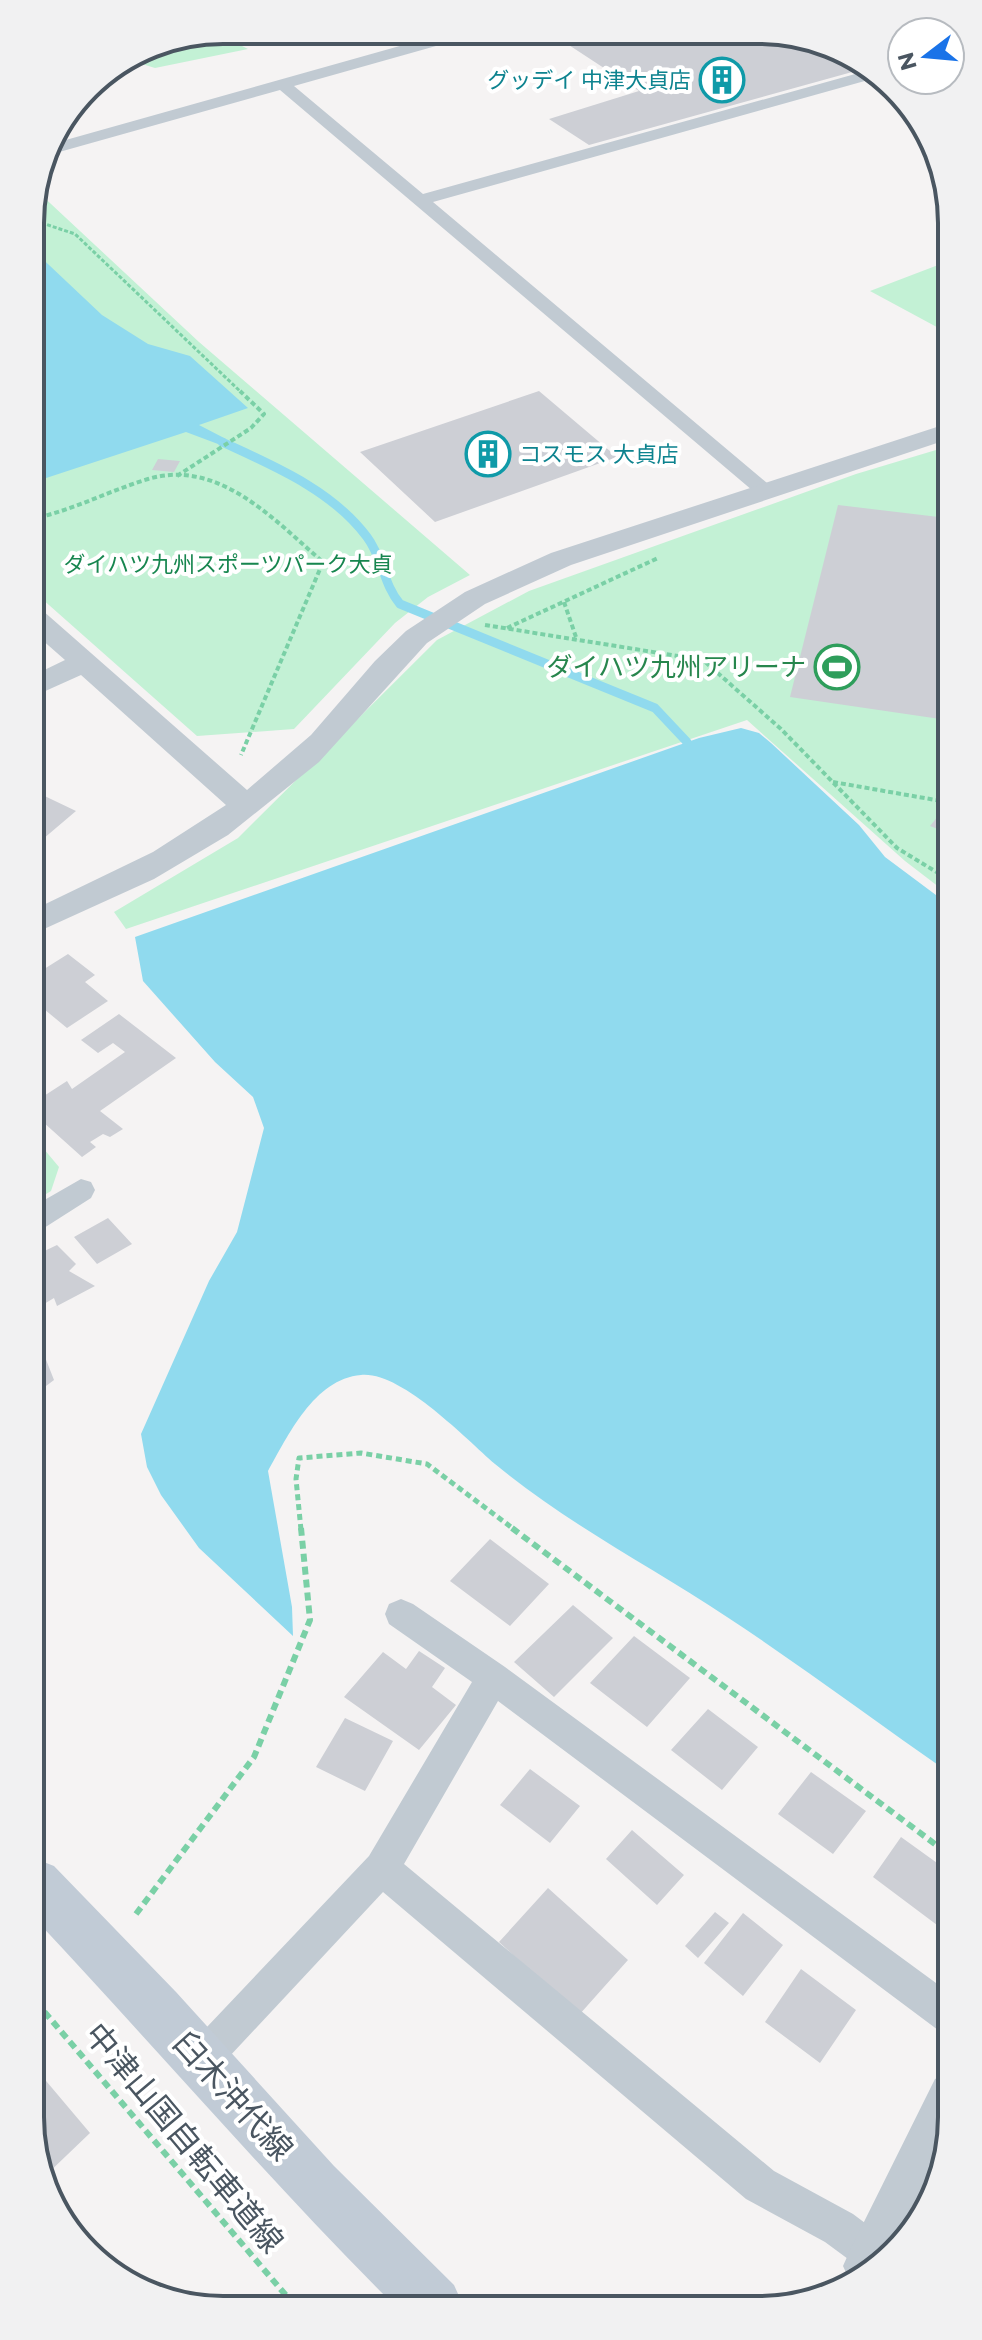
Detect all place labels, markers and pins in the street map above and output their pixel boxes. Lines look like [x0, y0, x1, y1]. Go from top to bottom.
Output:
building icon: グッデイ 中津大貞店 [698, 56, 746, 104]
place label: グッデイ 中津大貞店 [487, 67, 691, 94]
building icon: コスモス 大貞店 [464, 430, 512, 478]
place label: コスモス 大貞店 [519, 441, 679, 468]
sports icon: ダイハツ九州アリーナ [813, 643, 861, 691]
place label: ダイハツ九州アリーナ [547, 651, 806, 683]

